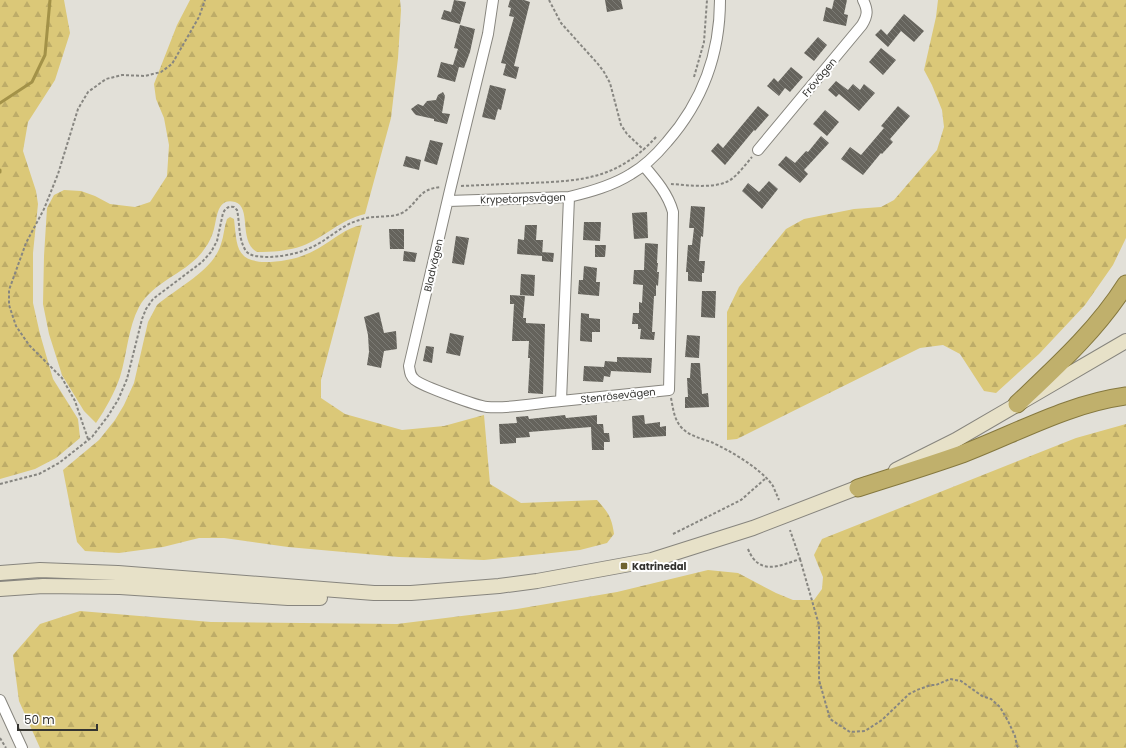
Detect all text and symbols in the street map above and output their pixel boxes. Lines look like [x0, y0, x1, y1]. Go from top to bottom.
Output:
street label: Frövägen [799, 55, 840, 100]
street label: Krypetorpsvägen [480, 190, 566, 207]
street label: Bladvägen [420, 237, 447, 293]
street label: Stenrösevägen [580, 384, 656, 407]
place label: Katrinedal [632, 559, 687, 574]
marker: Katrinedal [619, 561, 629, 571]
scale bar [18, 706, 97, 732]
text: 50 m [24, 711, 55, 728]

